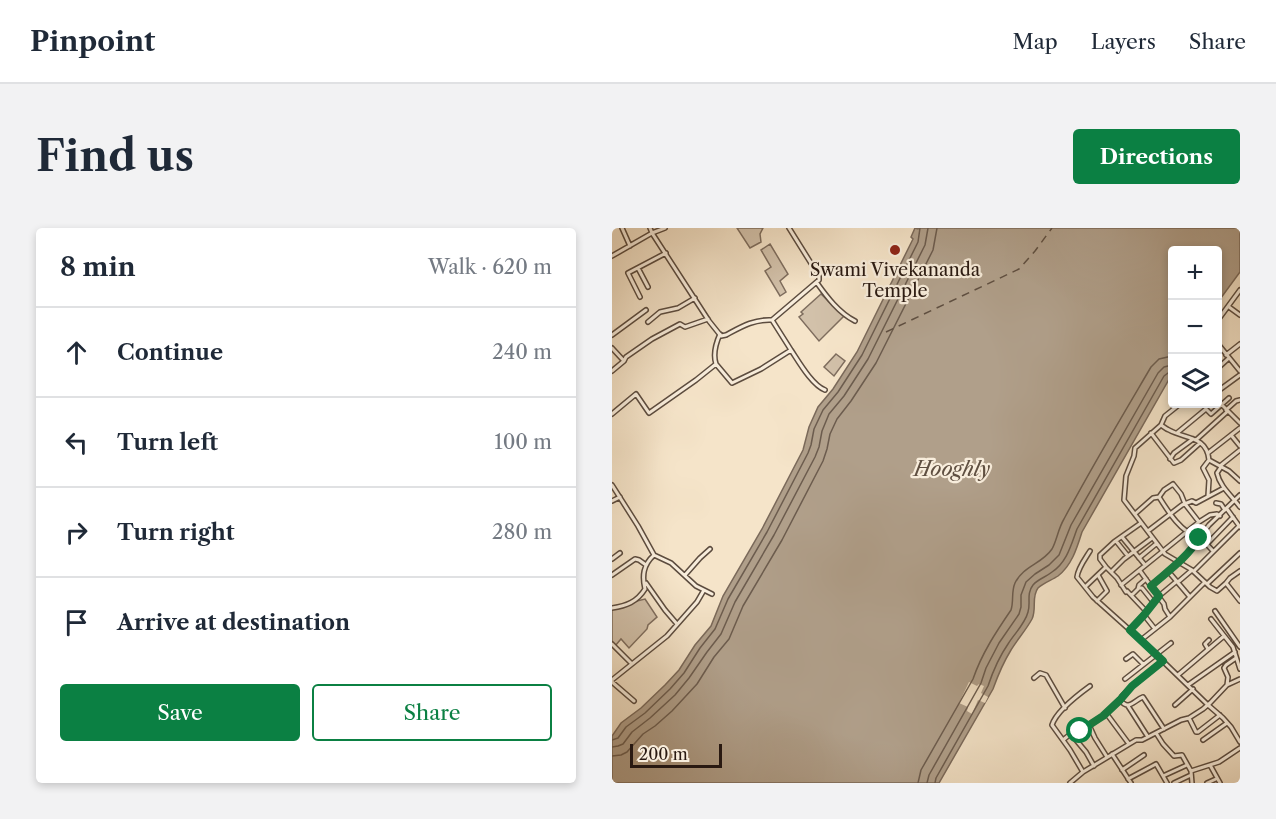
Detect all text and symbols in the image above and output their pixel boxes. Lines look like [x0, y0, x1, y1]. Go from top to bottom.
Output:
text: Pinpoint [30, 24, 155, 58]
text: Map [1013, 29, 1058, 54]
text: Layers [1091, 29, 1156, 54]
text: Share [1189, 29, 1246, 54]
button: Directions [1073, 129, 1240, 184]
text: Find us [36, 130, 194, 182]
marker: Swami Vivekananda Temple [888, 243, 902, 257]
map controls [1168, 246, 1222, 408]
button: + [1168, 246, 1222, 300]
text: 8 min [60, 251, 136, 283]
text: Walk · 620 m [428, 255, 552, 279]
place label: Swami Vivekananda Temple [810, 259, 981, 302]
button: − [1168, 300, 1222, 354]
icon: ahead [60, 336, 93, 369]
text: Continue [117, 339, 223, 366]
text: 240 m [492, 340, 552, 364]
button: layers [1168, 354, 1222, 408]
icon: left [60, 426, 93, 459]
text: Turn left [117, 429, 218, 456]
text: 100 m [494, 430, 552, 454]
water label: Hooghly [912, 457, 990, 481]
icon: right [60, 516, 93, 549]
text: Turn right [117, 519, 235, 546]
text: 280 m [492, 520, 552, 544]
route end [1185, 524, 1211, 550]
icon: arrive [60, 606, 93, 639]
text: Arrive at destination [117, 609, 350, 636]
button: Save [60, 684, 300, 741]
button: Share [312, 684, 552, 741]
route start [1066, 717, 1092, 743]
scale bar [630, 741, 722, 768]
text: 200 m [639, 744, 688, 764]

